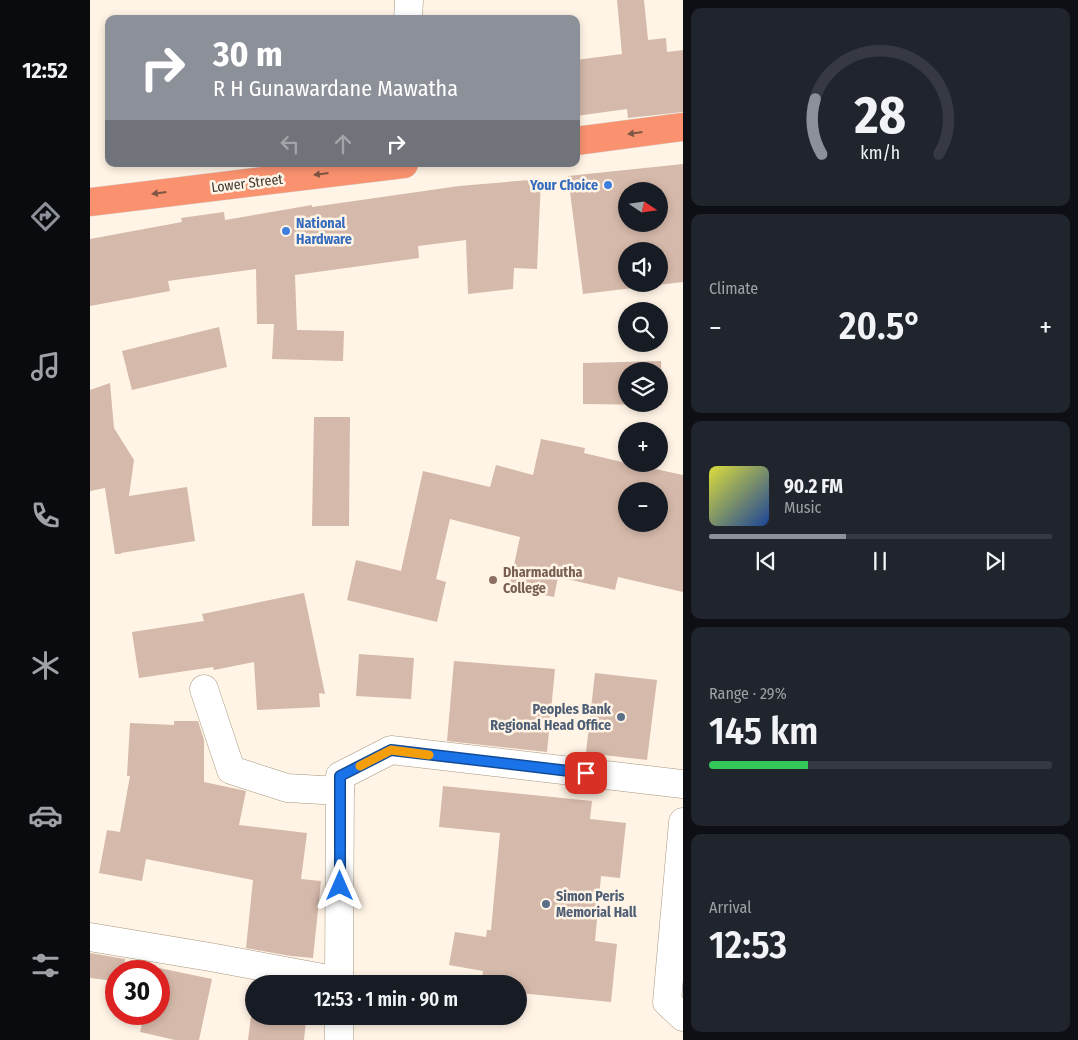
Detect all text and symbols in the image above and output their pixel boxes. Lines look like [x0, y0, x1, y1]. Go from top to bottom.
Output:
text: 30 m [213, 33, 283, 75]
icon: right [130, 35, 195, 100]
text: 12:52 [22, 57, 68, 84]
text: R H Gunawardane Mawatha [213, 75, 458, 102]
text: 28 [854, 84, 906, 147]
one-way arrow [626, 129, 642, 137]
icon: left [276, 130, 304, 158]
icon: ahead [329, 130, 357, 158]
icon: right [382, 130, 410, 158]
text: km/h [861, 142, 900, 164]
one-way arrow [312, 170, 328, 178]
street label: Lower Street [210, 171, 284, 196]
place label: Your Choice [529, 177, 598, 194]
marker: Your Choice [602, 179, 614, 191]
north arrow [618, 182, 668, 232]
map controls [618, 182, 668, 532]
one-way arrow [151, 189, 167, 197]
icon: directions [28, 199, 63, 234]
place label: National Hardware [296, 215, 352, 248]
marker: National Hardware [280, 225, 292, 237]
button: sound [618, 242, 668, 292]
text: Climate [709, 279, 758, 298]
button: search [618, 302, 668, 352]
text: 20.5° [839, 303, 922, 349]
text: − [709, 311, 722, 344]
text: + [1039, 311, 1052, 344]
icon: music [28, 349, 63, 384]
button: layers [618, 362, 668, 412]
button: + [618, 422, 668, 472]
text: 90.2 FM [784, 475, 843, 498]
button: − [618, 482, 668, 532]
icon: phone [28, 498, 63, 533]
text: Music [784, 498, 821, 517]
icon: previous [752, 547, 780, 575]
icon: pause [866, 547, 894, 575]
icon: next [981, 547, 1009, 575]
place label: Dharmadutha College [503, 564, 583, 597]
marker: Dharmadutha College [487, 574, 499, 586]
icon: climate [28, 648, 63, 683]
text: Range · 29% [709, 684, 787, 703]
place label: Peoples Bank Regional Head Office [490, 701, 612, 734]
text: 145 km [709, 708, 818, 754]
marker: Peoples Bank Regional Head Office [615, 711, 627, 723]
pin [565, 752, 607, 794]
icon: arrive [572, 759, 600, 787]
icon: car [28, 798, 63, 833]
position arrow [313, 859, 365, 911]
place label: Simon Peris Memorial Hall [556, 888, 637, 921]
marker: Simon Peris Memorial Hall [540, 898, 552, 910]
text: Arrival [709, 898, 751, 917]
text: 12:53 [709, 922, 787, 968]
icon: filters [28, 948, 63, 983]
speed limit sign: 30 [105, 960, 170, 1025]
text: 12:53 · 1 min · 90 m [314, 988, 458, 1011]

